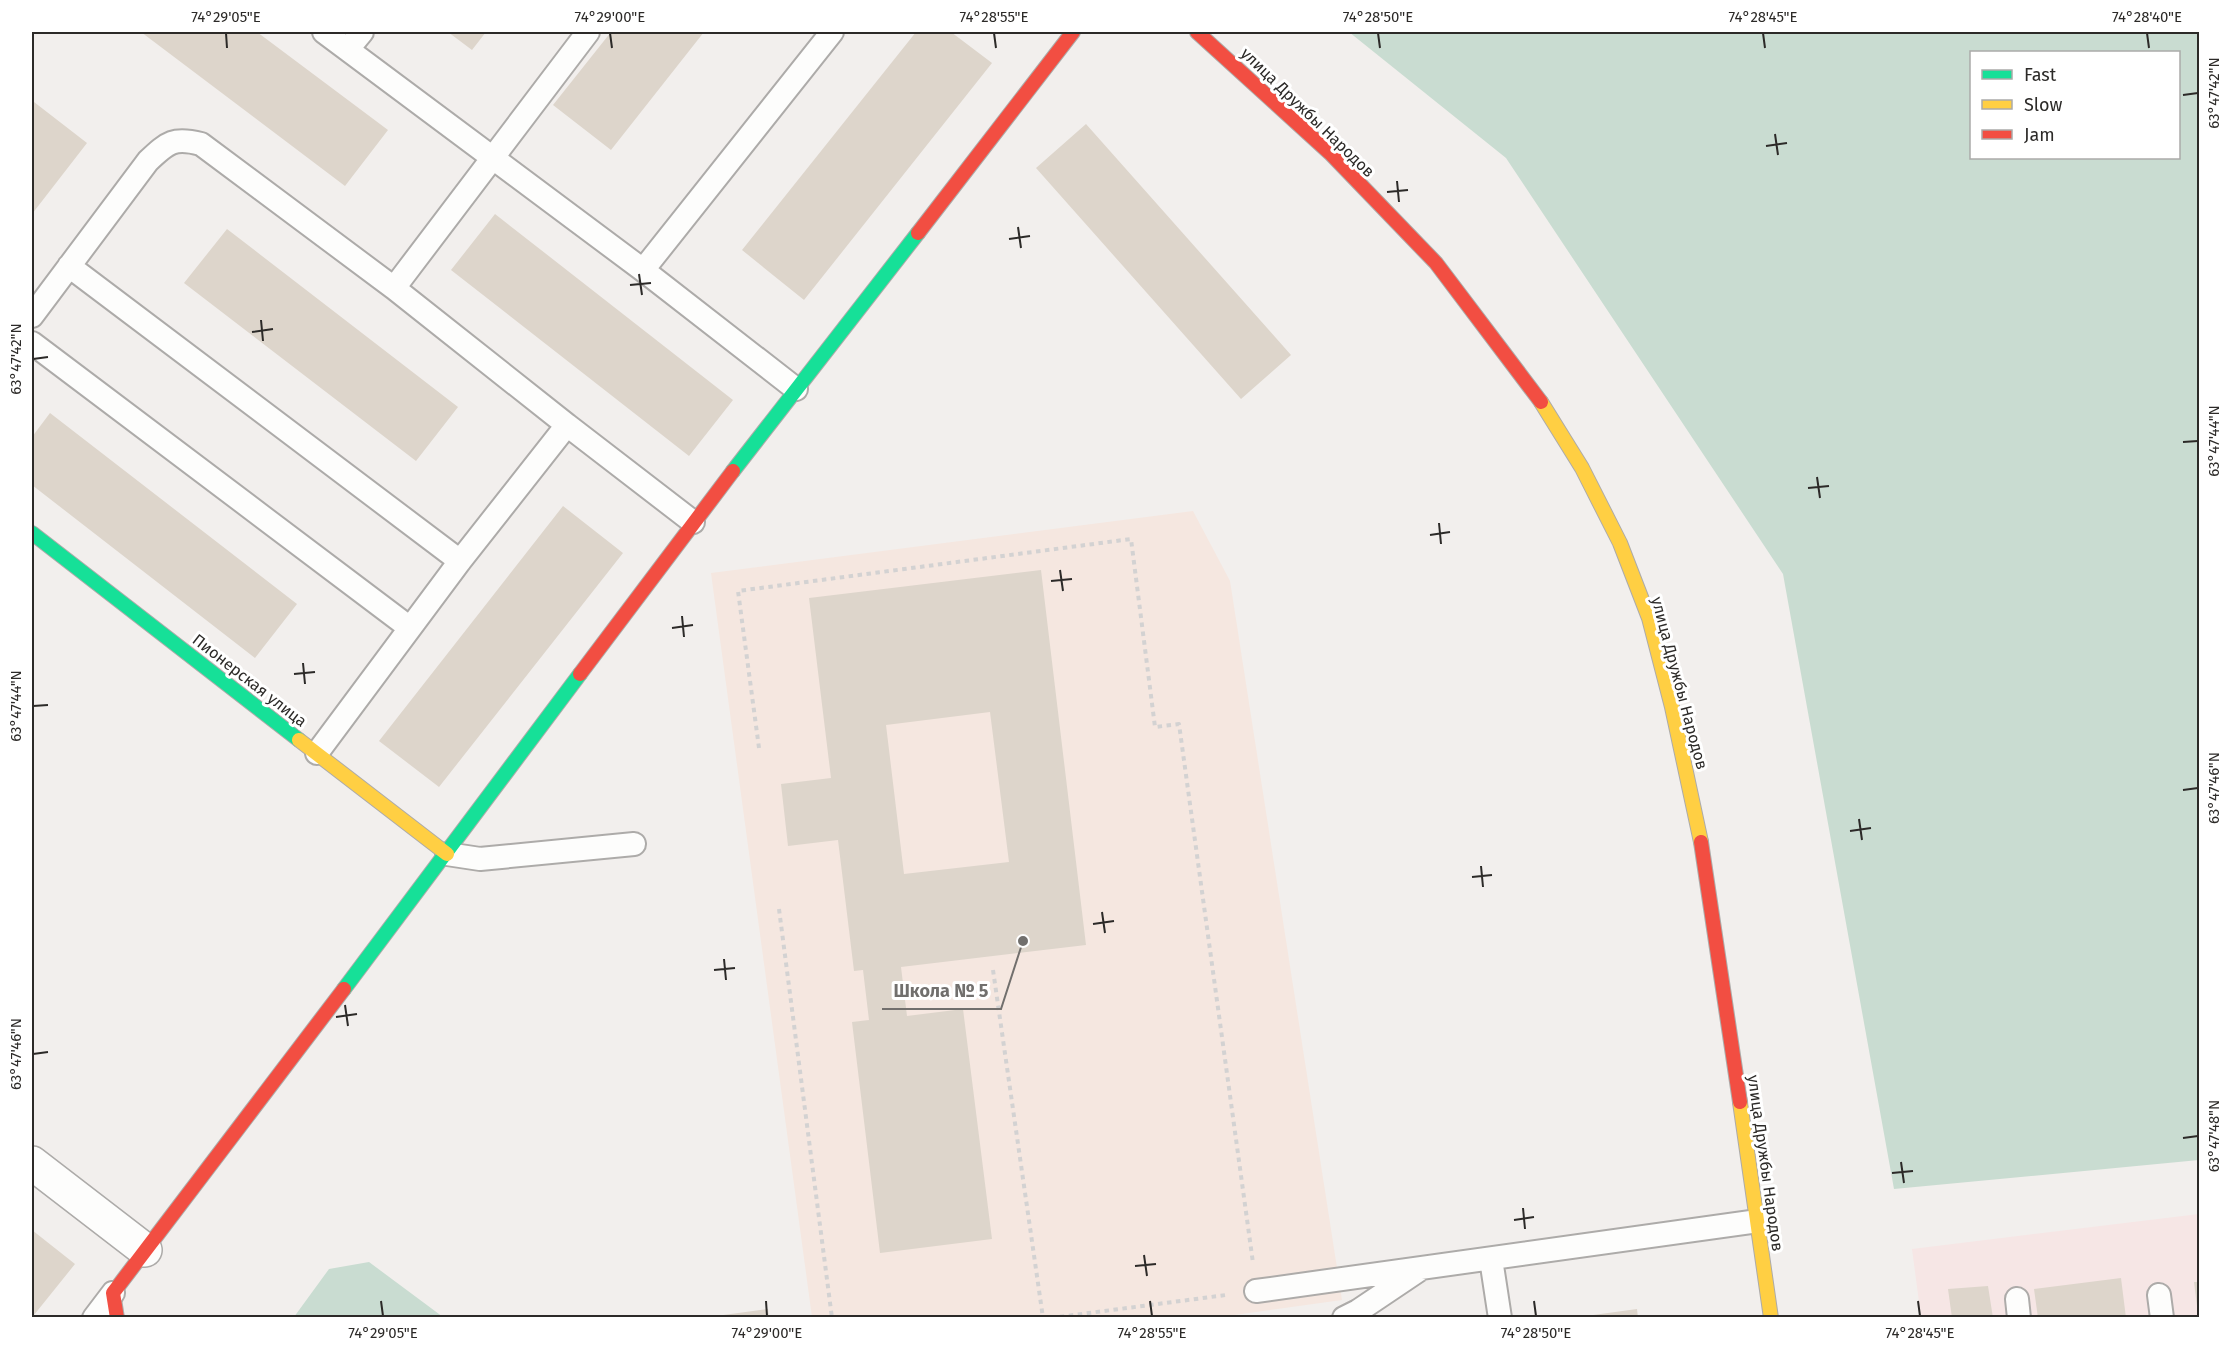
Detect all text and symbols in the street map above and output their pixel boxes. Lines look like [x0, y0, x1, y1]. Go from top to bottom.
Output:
text: 74°29'05"E [191, 8, 261, 26]
text: 74°29'00"E [575, 8, 645, 26]
text: 74°28'55"E [959, 8, 1029, 26]
text: 74°28'50"E [1343, 8, 1413, 26]
text: 74°28'45"E [1729, 8, 1797, 26]
text: 74°28'40"E [2112, 8, 2182, 26]
street label: улица Дружбы Народов [1237, 44, 1378, 181]
legend [1970, 51, 2180, 159]
text: 63°47'42"N [2205, 57, 2223, 129]
text: Fast [2024, 64, 2057, 86]
text: Slow [2024, 94, 2063, 116]
text: Jam [2024, 124, 2055, 146]
text: 63°47'42"N [7, 323, 25, 395]
text: 63°47'44"N [2205, 405, 2223, 477]
street label: улица Дружбы Народов [1647, 595, 1712, 772]
street label: Пионерская улица [189, 630, 311, 731]
text: 63°47'44"N [7, 670, 25, 742]
text: 63°47'46"N [2205, 752, 2223, 824]
callout: Школа № 5 [882, 973, 1001, 1009]
text: Школа № 5 [893, 980, 989, 1002]
text: 63°47'46"N [7, 1018, 25, 1090]
street label: улица Дружбы Народов [1744, 1074, 1787, 1253]
text: 63°47'48"N [2205, 1100, 2223, 1172]
text: 74°29'05"E [348, 1324, 418, 1342]
text: 74°29'00"E [732, 1324, 802, 1342]
text: 74°28'55"E [1117, 1324, 1187, 1342]
text: 74°28'50"E [1501, 1324, 1571, 1342]
text: 74°28'45"E [1886, 1324, 1954, 1342]

